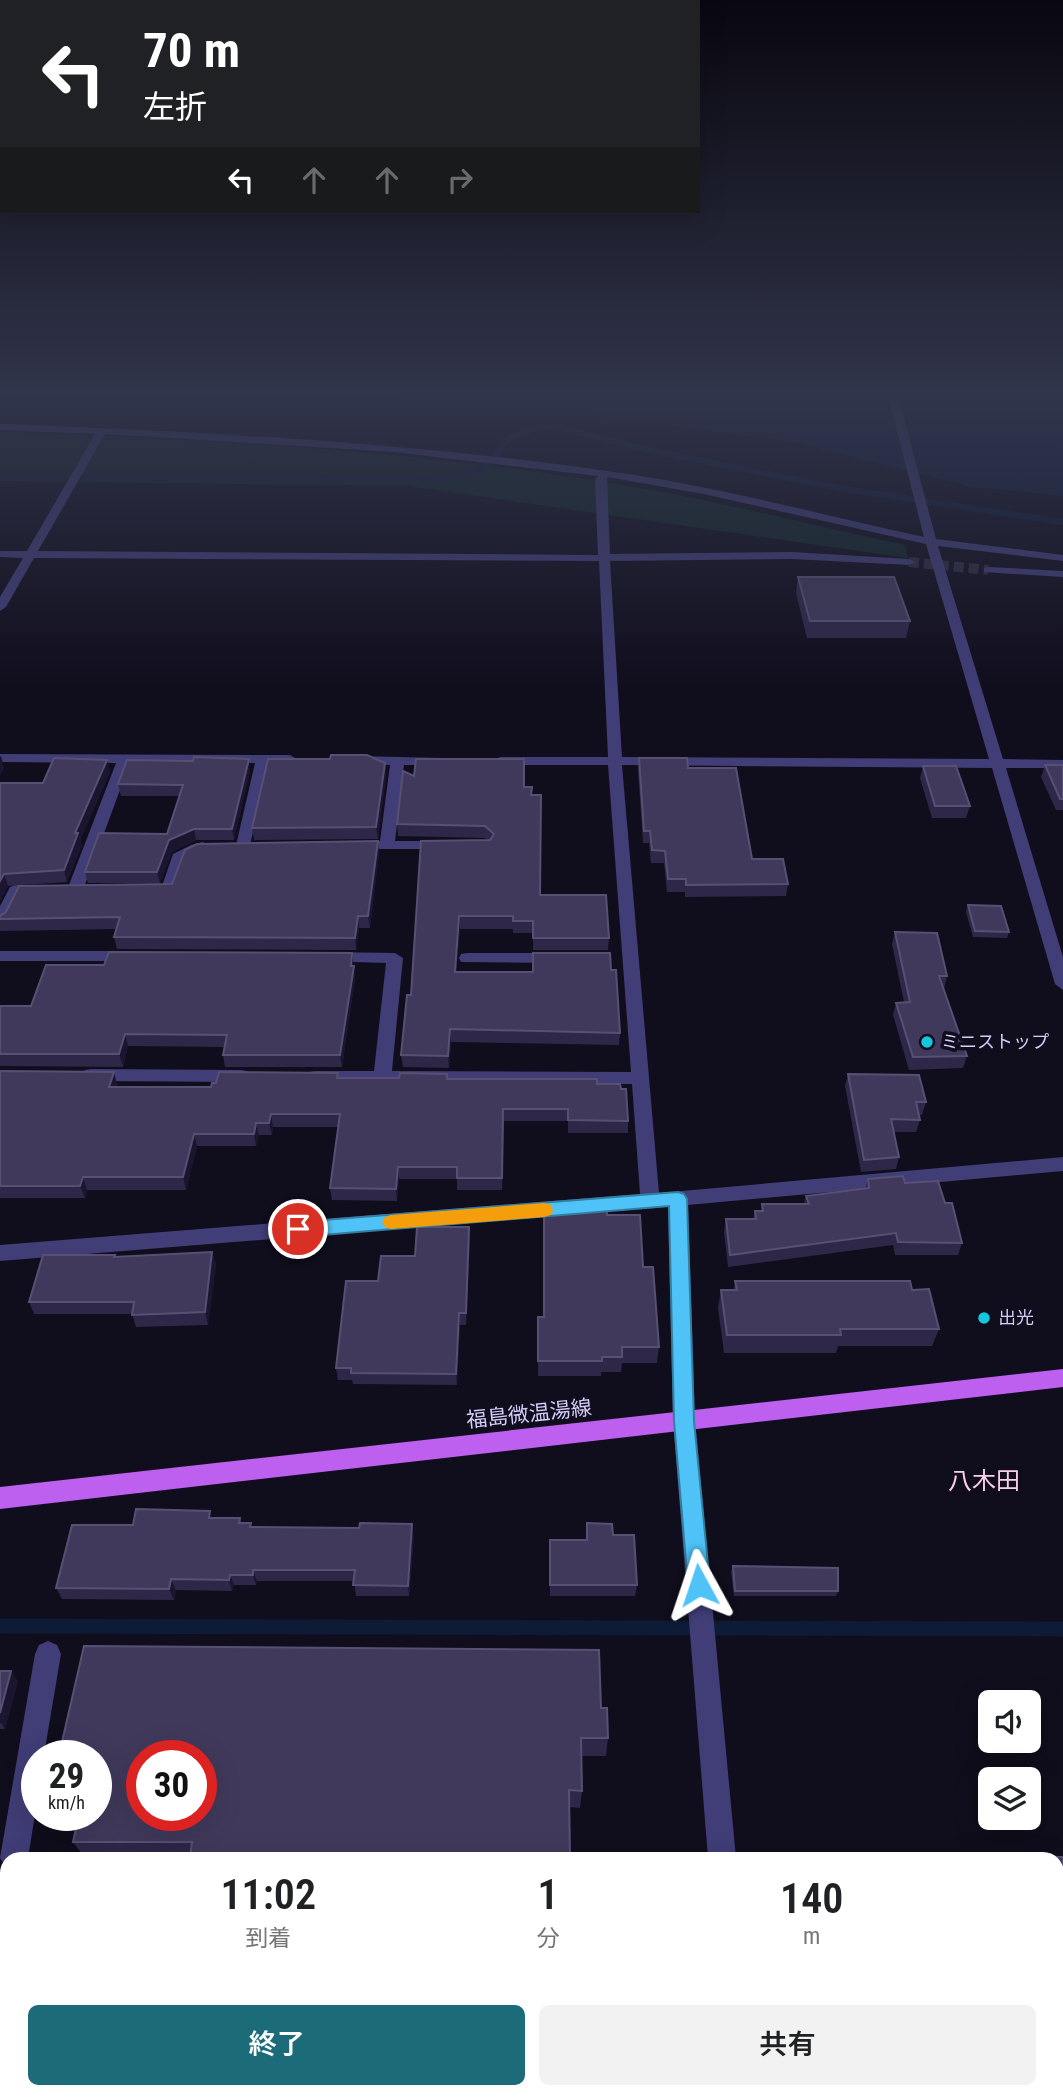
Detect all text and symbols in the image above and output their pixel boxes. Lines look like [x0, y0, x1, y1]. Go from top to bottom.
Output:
text: 70 m [143, 22, 240, 79]
icon: left [28, 28, 119, 119]
text: 左折 [143, 88, 207, 126]
icon: left [222, 161, 260, 199]
icon: ahead [295, 161, 333, 199]
icon: ahead [368, 161, 406, 199]
icon: right [441, 161, 479, 199]
place label: ミニストップ [941, 1031, 1049, 1052]
marker: ミニストップ [919, 1034, 935, 1050]
pin [268, 1199, 328, 1259]
icon: arrive [279, 1210, 317, 1248]
place label: 出光 [998, 1307, 1034, 1328]
marker: 出光 [976, 1310, 992, 1326]
street label: 福島微温湯線 [465, 1395, 593, 1433]
district label: 八木田 [948, 1467, 1020, 1495]
position arrow [662, 1548, 736, 1622]
map controls [978, 1690, 1041, 1830]
button: sound [978, 1690, 1041, 1753]
speed limit sign: 30 [126, 1740, 217, 1831]
text: 29 [49, 1756, 84, 1797]
button: layers [978, 1767, 1041, 1830]
text: km/h [48, 1792, 85, 1813]
text: 11:02 [221, 1870, 316, 1919]
text: 1 [538, 1870, 559, 1919]
text: 140 [780, 1874, 843, 1923]
text: m [803, 1923, 820, 1950]
text: 到着 [245, 1925, 291, 1952]
text: 分 [537, 1925, 560, 1952]
button: 終了 [28, 2005, 525, 2085]
button: 共有 [539, 2005, 1036, 2085]

